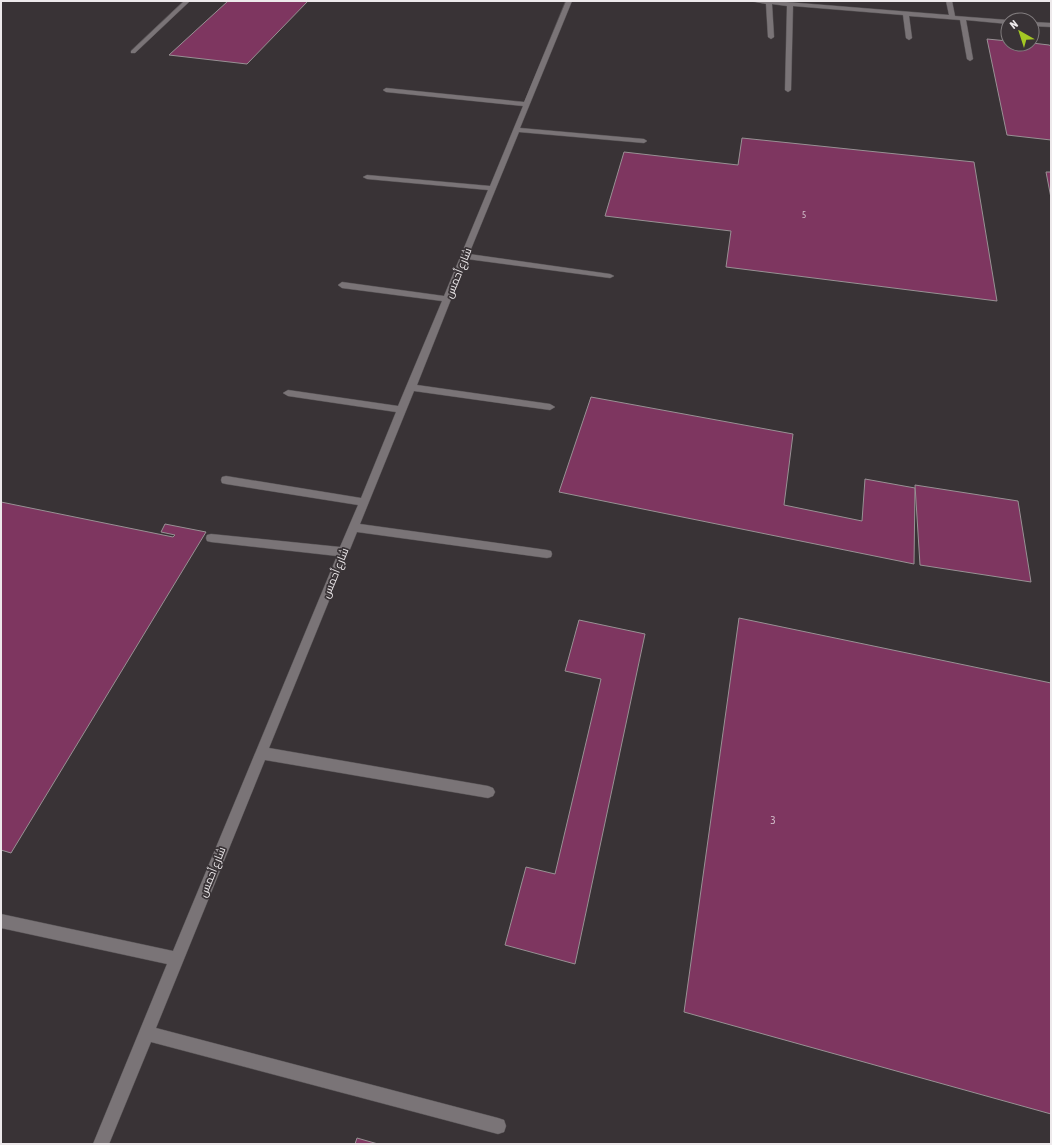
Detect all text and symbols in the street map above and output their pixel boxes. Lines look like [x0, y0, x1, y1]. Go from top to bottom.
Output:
north arrow [1000, 12, 1040, 52]
text: N [1007, 18, 1020, 31]
house number: 5 [802, 210, 806, 220]
street label: شارع أحمس [442, 246, 475, 301]
street label: شارع أحمس [319, 546, 352, 601]
house number: 3 [770, 814, 776, 826]
street label: شارع أحمس [196, 845, 229, 900]

